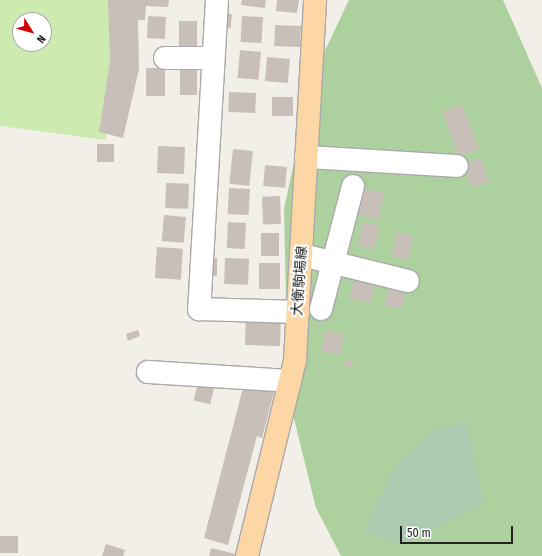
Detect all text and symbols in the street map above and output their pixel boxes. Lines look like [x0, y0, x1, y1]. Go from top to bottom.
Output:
north arrow [12, 12, 52, 52]
text: N [34, 32, 48, 45]
street label: 大衡駒場線 [289, 245, 311, 317]
scale bar [402, 518, 515, 544]
text: 50 m [407, 526, 431, 540]

